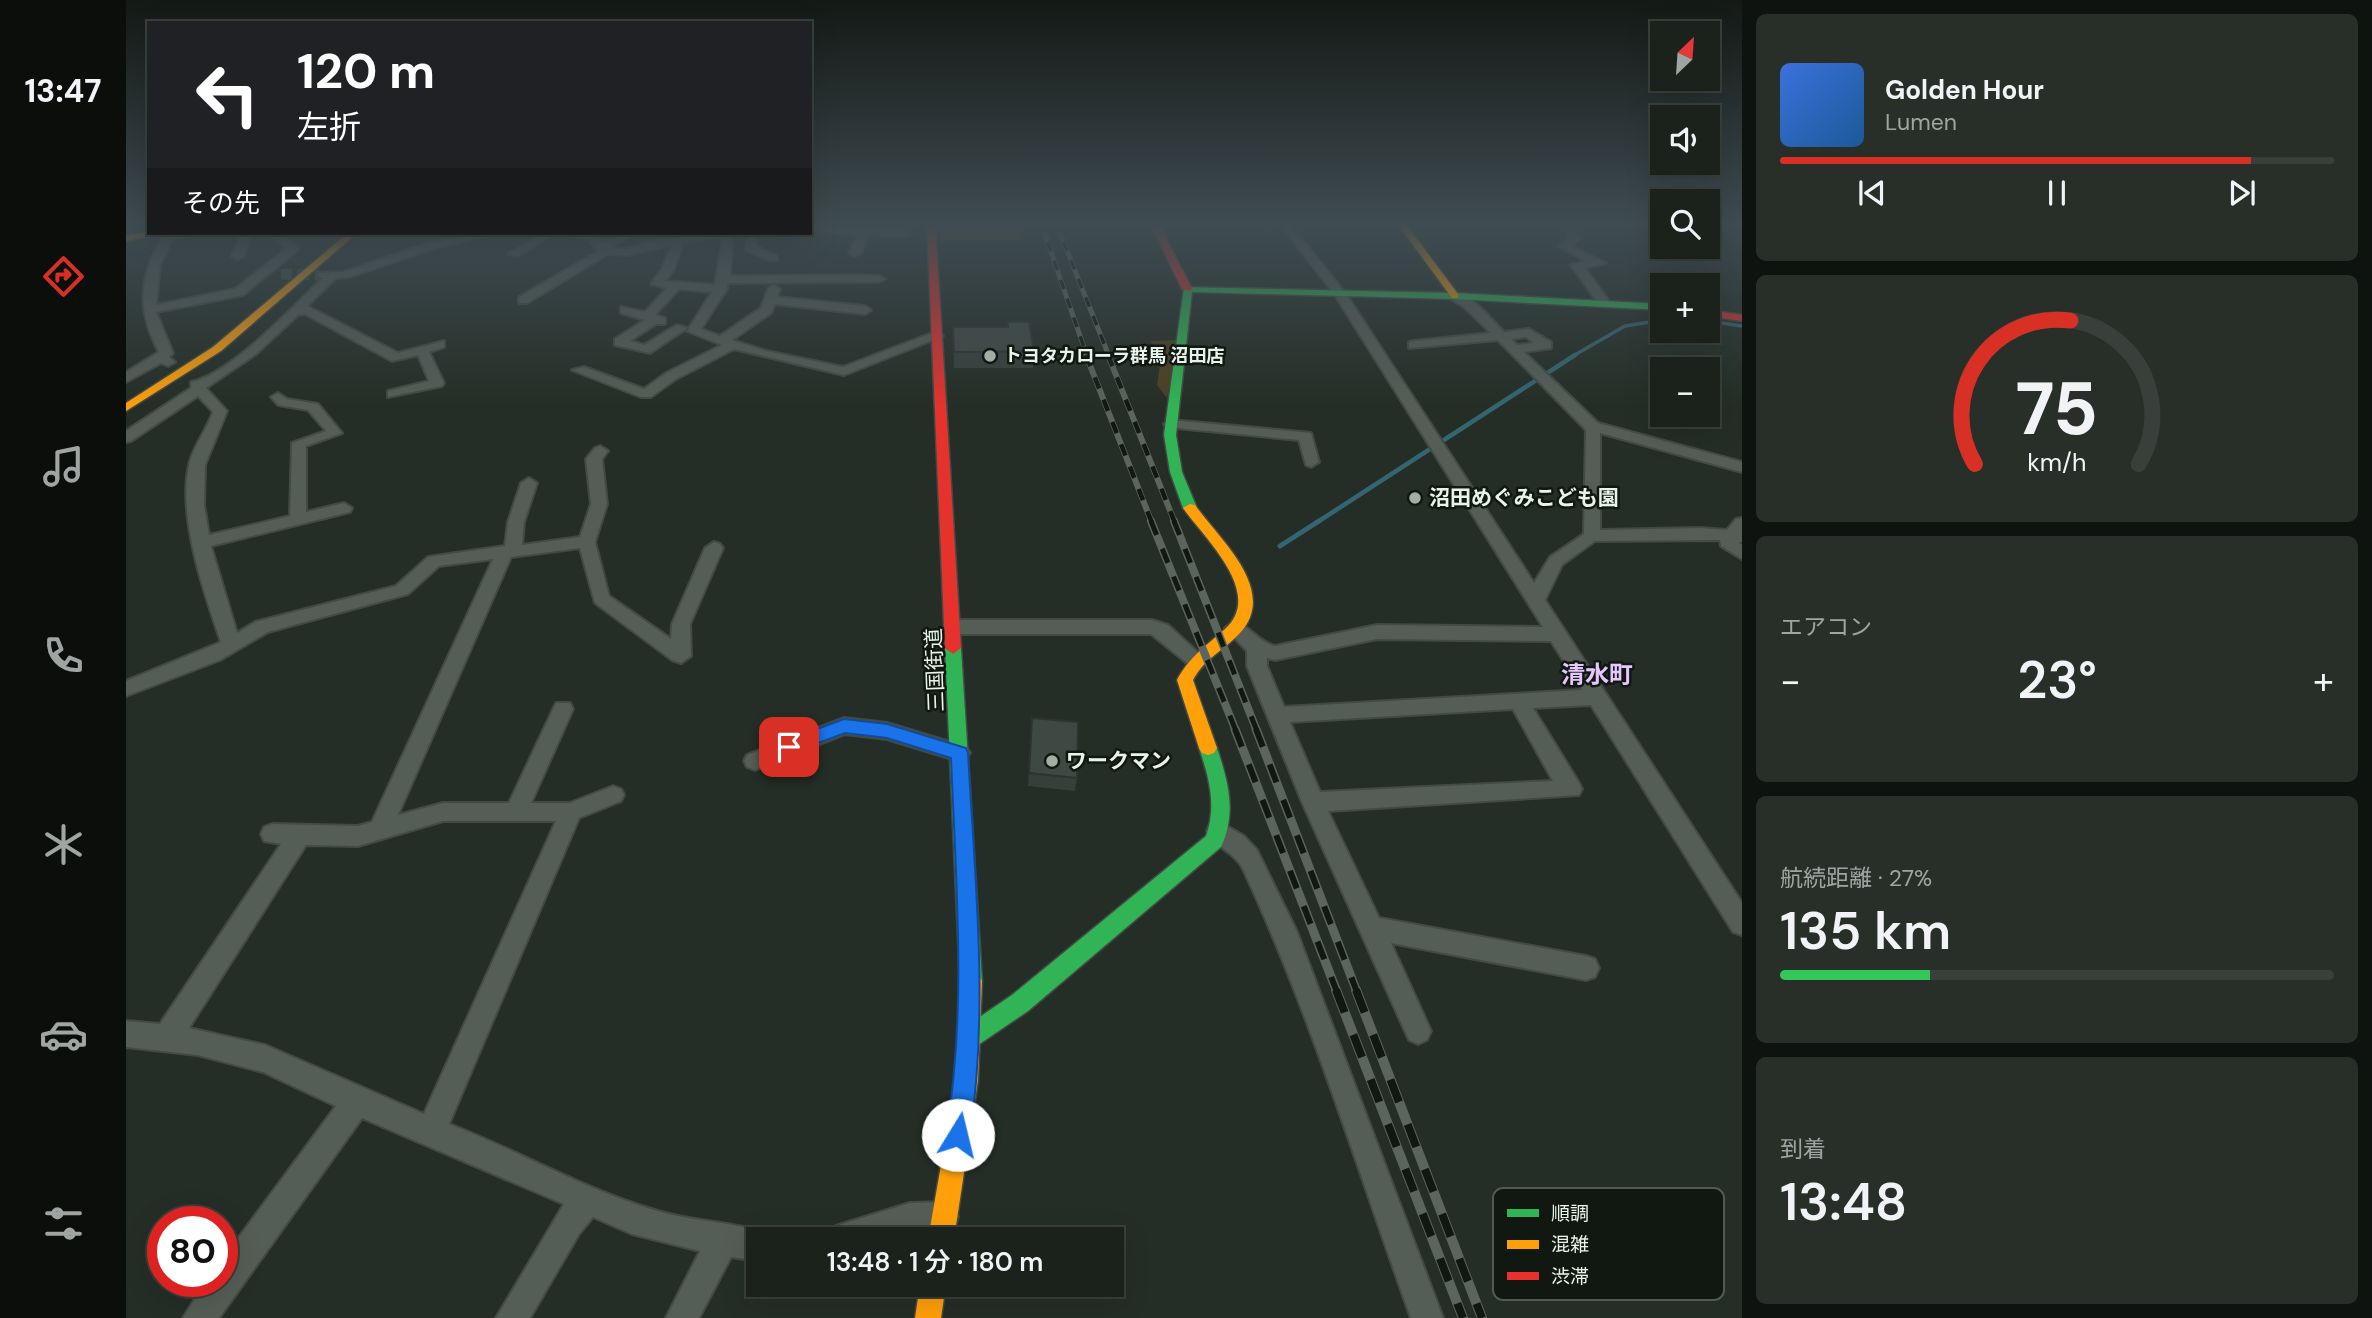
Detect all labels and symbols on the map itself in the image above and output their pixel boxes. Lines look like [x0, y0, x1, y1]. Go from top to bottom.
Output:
north arrow [1650, 21, 1720, 91]
place label: トヨタカローラ群馬 沼田店 [1004, 344, 1224, 368]
marker: トヨタカローラ群馬 沼田店 [982, 348, 998, 364]
place label: 沼田めぐみこども園 [1429, 484, 1619, 512]
marker: 沼田めぐみこども園 [1407, 490, 1423, 506]
street label: 三国街道 [920, 628, 950, 712]
district label: 清水町 [1561, 659, 1633, 690]
pin [759, 717, 819, 777]
place label: ワークマン [1066, 747, 1171, 775]
marker: ワークマン [1044, 753, 1060, 769]
position arrow [921, 1098, 995, 1172]
legend [1493, 1188, 1724, 1300]
text: 順調 [1551, 1201, 1589, 1226]
speed limit sign: 80 [147, 1206, 238, 1297]
text: 混雑 [1551, 1232, 1589, 1257]
text: 渋滞 [1551, 1264, 1589, 1289]

